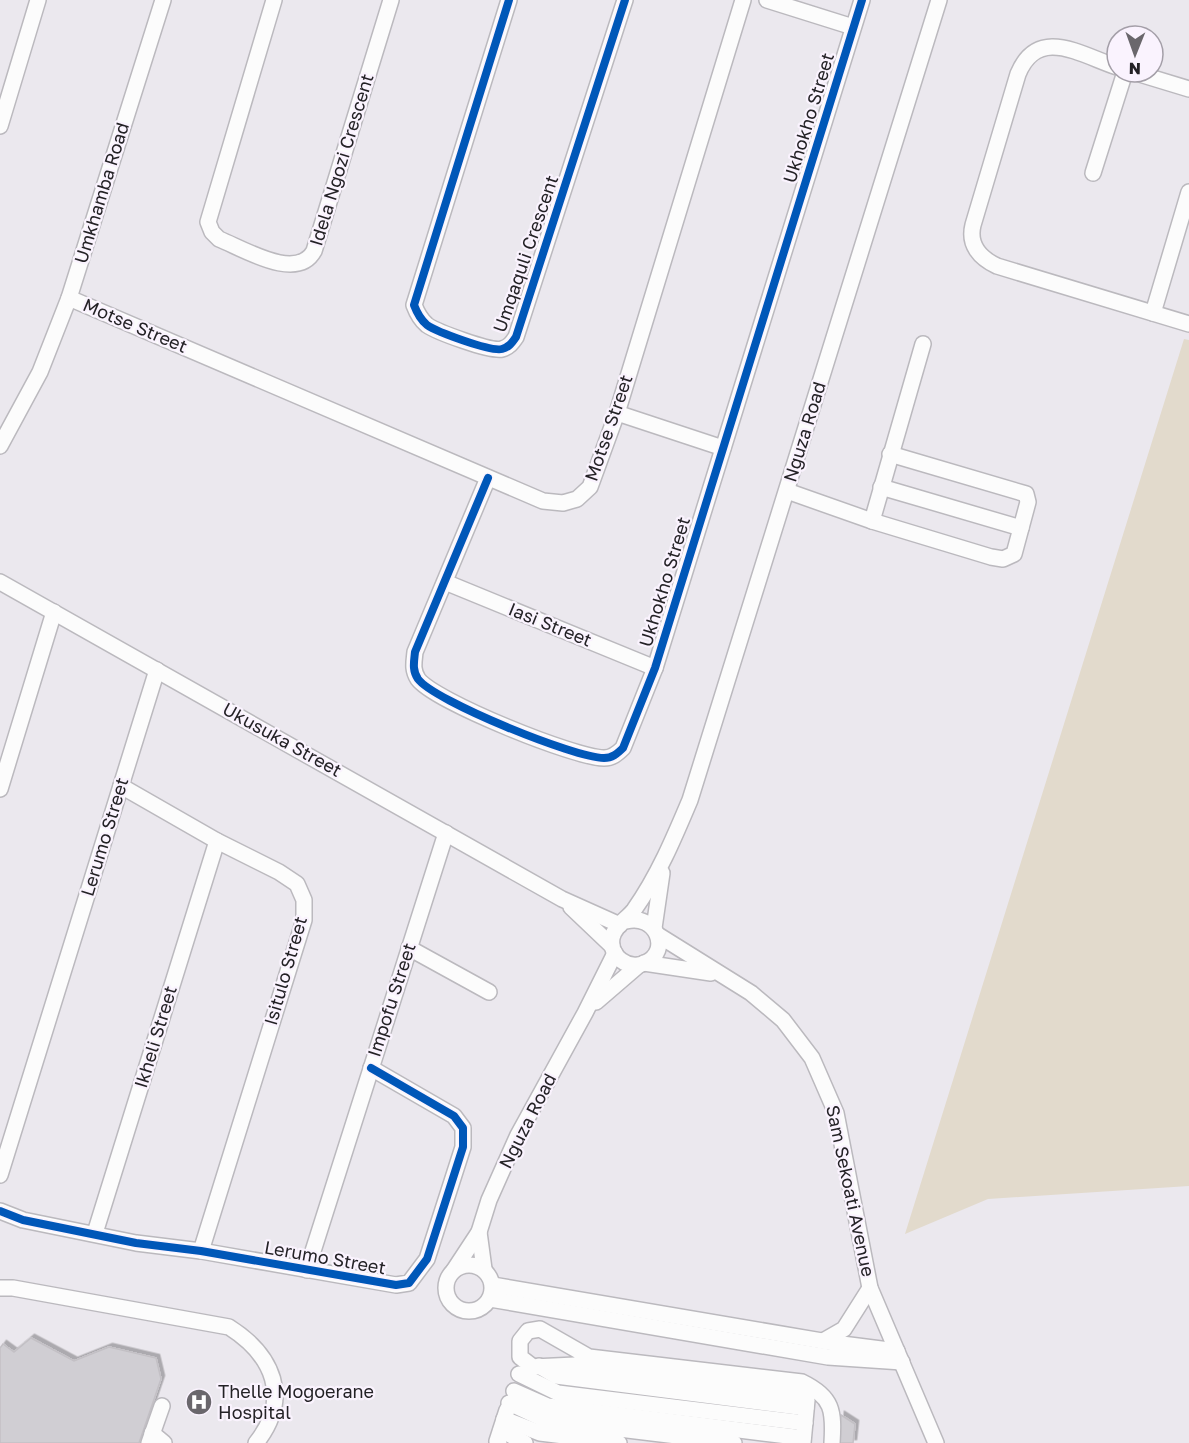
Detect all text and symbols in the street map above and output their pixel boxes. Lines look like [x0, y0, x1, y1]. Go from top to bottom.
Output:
north arrow [1105, 24, 1165, 84]
street label: Ukhokho Street [778, 50, 838, 185]
text: N [1128, 59, 1141, 79]
street label: Idela Ngozi Crescent [304, 71, 378, 249]
street label: Umkhamba Road [69, 120, 133, 266]
street label: Umqaquli Crescent [488, 172, 562, 335]
street label: Motse Street [80, 293, 191, 357]
street label: Motse Street [580, 371, 637, 484]
street label: Nguza Road [778, 379, 830, 484]
street label: Ukhokho Street [634, 514, 694, 649]
street label: Iasi Street [505, 597, 595, 651]
street label: Ukusuka Street [219, 697, 346, 781]
street label: Lerumo Street [76, 775, 133, 899]
street label: Isitulo Street [259, 914, 311, 1028]
street label: Impofu Street [362, 940, 420, 1059]
street label: Ikheli Street [129, 983, 181, 1090]
street label: Nguza Road [494, 1069, 560, 1172]
street label: Sam Sekoati Avenue [822, 1103, 880, 1279]
street label: Lerumo Street [263, 1236, 388, 1279]
place label: Thelle Mogoerane Hospital [218, 1380, 374, 1423]
hospital icon: Thelle Mogoerane Hospital [184, 1387, 214, 1417]

